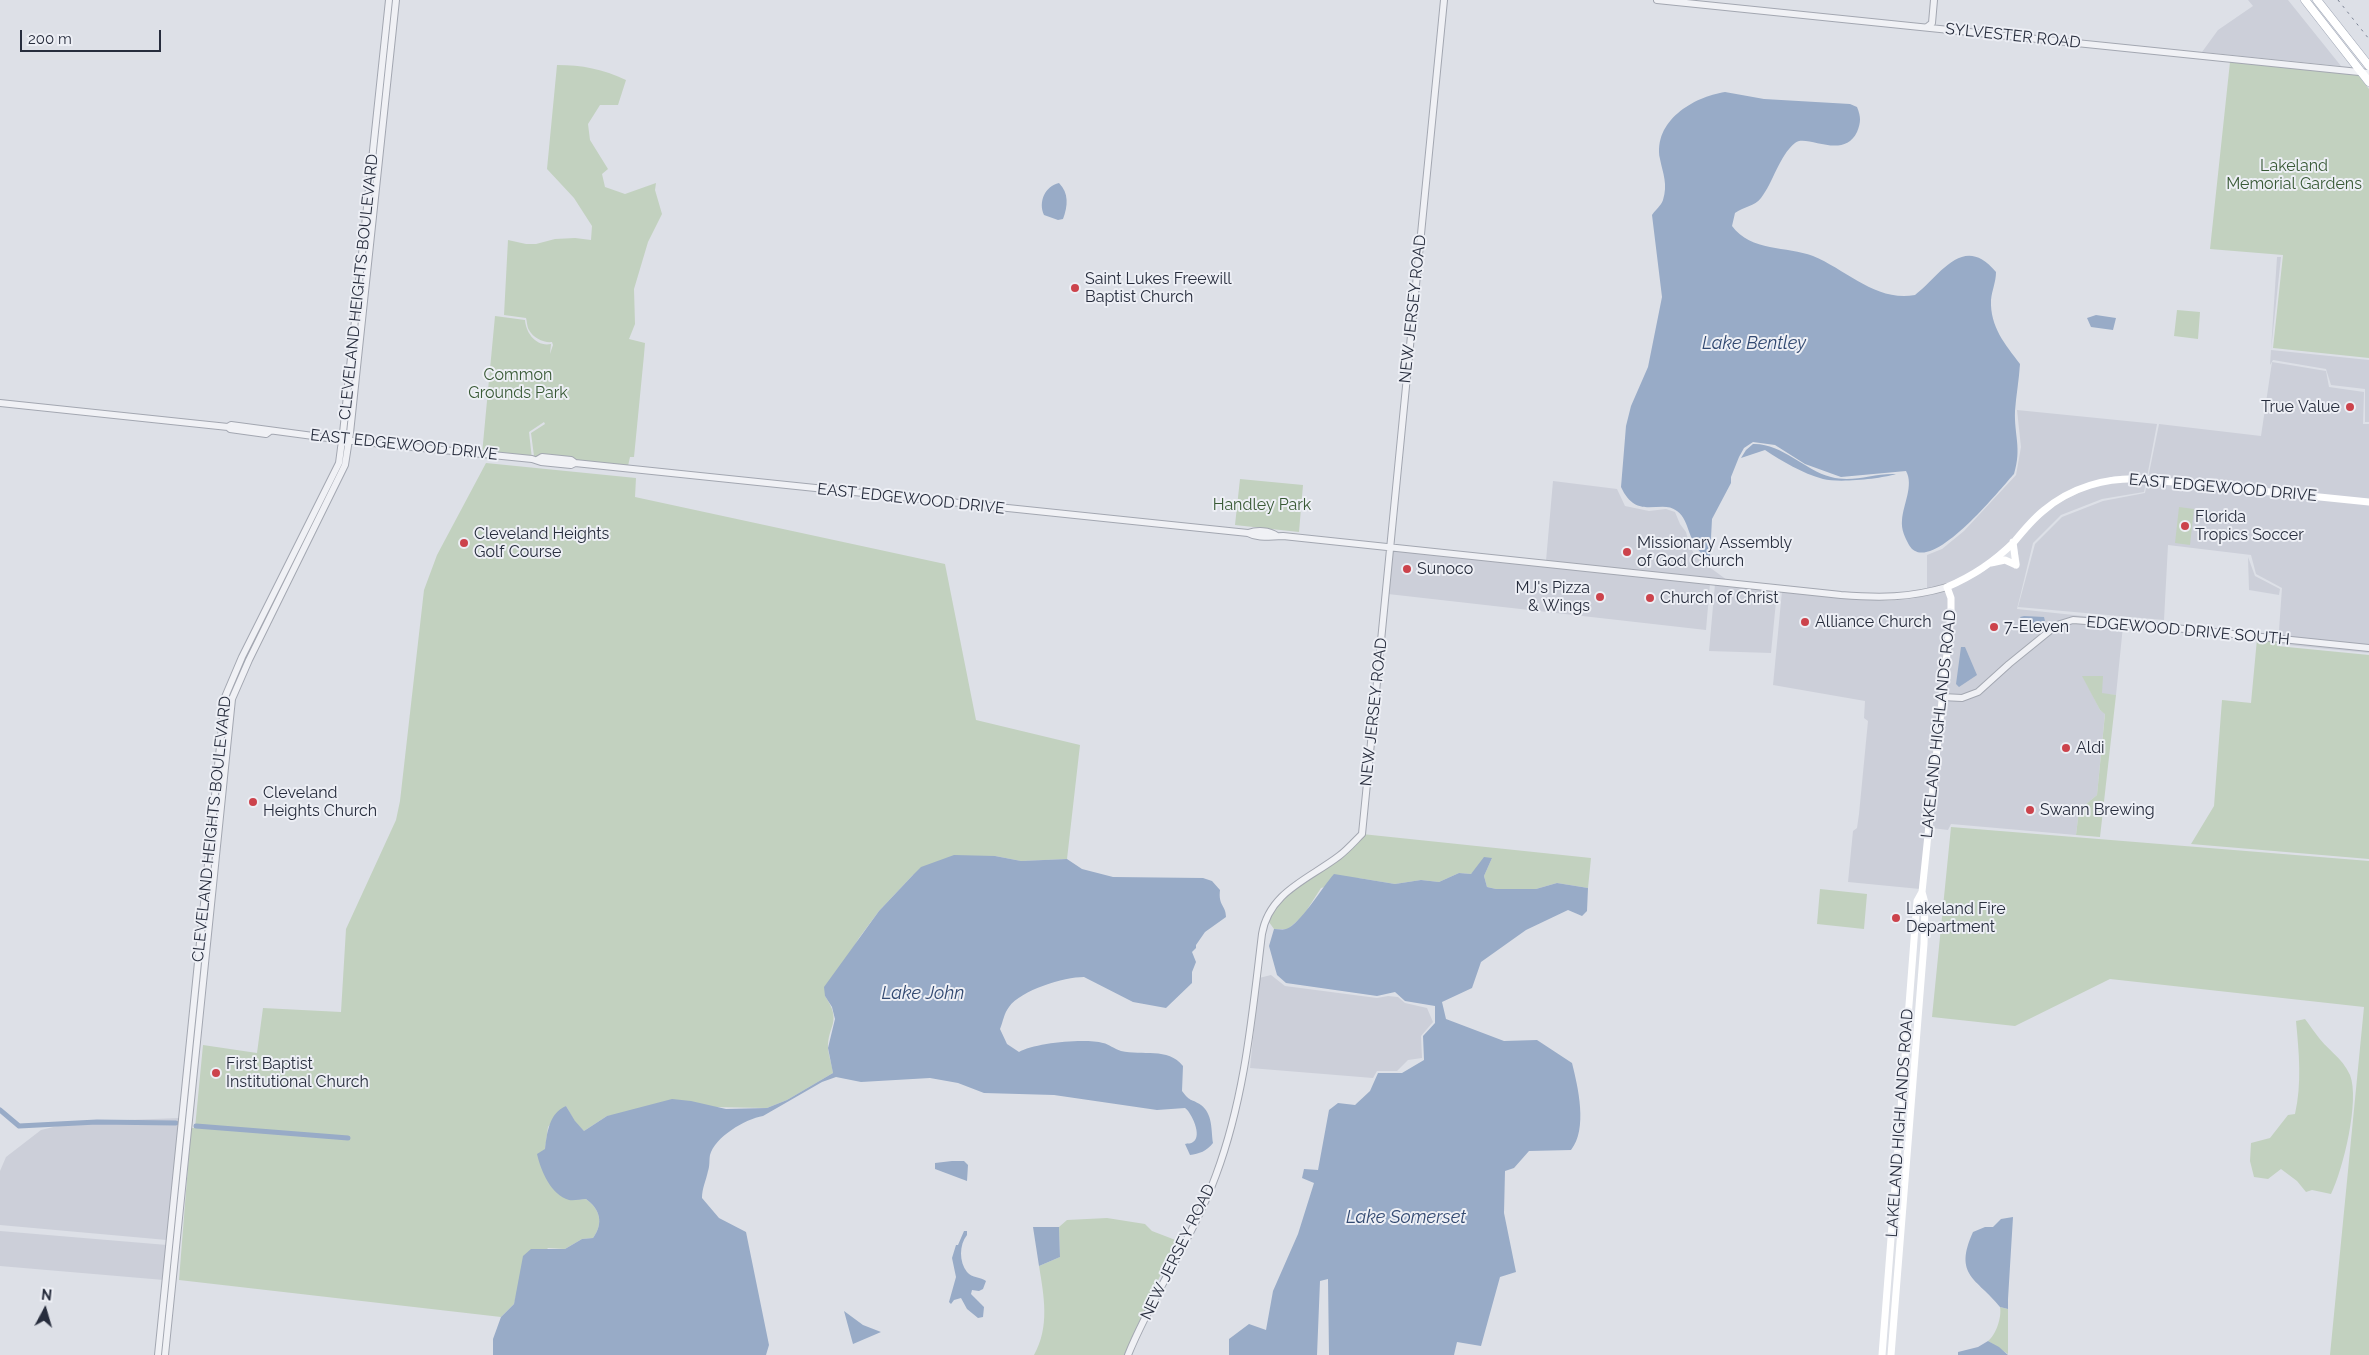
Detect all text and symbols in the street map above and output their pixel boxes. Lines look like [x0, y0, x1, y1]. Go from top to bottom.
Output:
street label: SYLVESTER ROAD [1944, 19, 2082, 53]
scale bar [22, 20, 164, 52]
text: 200 m [28, 30, 72, 48]
street label: CLEVELAND HEIGHTS BOULEVARD [335, 153, 383, 421]
park label: Lakeland Memorial Gardens [2226, 156, 2362, 194]
street label: NEW JERSEY ROAD [1396, 234, 1430, 384]
place label: Saint Lukes Freewill Baptist Church [1085, 269, 1232, 307]
marker: Saint Lukes Freewill Baptist Church [1069, 282, 1081, 294]
water label: Lake Bentley [1702, 333, 1806, 355]
park label: Common Grounds Park [468, 365, 568, 403]
place label: True Value [2261, 397, 2340, 417]
marker: True Value [2344, 401, 2356, 413]
street label: EAST EDGEWOOD DRIVE [309, 426, 499, 464]
street label: EAST EDGEWOOD DRIVE [2128, 470, 2318, 506]
street label: EAST EDGEWOOD DRIVE [816, 480, 1006, 518]
park label: Handley Park [1213, 495, 1311, 515]
place label: Florida Tropics Soccer [2195, 507, 2304, 545]
marker: Florida Tropics Soccer [2179, 520, 2191, 532]
place label: Cleveland Heights Golf Course [474, 524, 609, 562]
place label: Missionary Assembly of God Church [1637, 533, 1792, 571]
marker: Cleveland Heights Golf Course [458, 537, 470, 549]
marker: Missionary Assembly of God Church [1621, 546, 1633, 558]
place label: Sunoco [1417, 559, 1473, 579]
marker: Sunoco [1401, 563, 1413, 575]
place label: MJ's Pizza & Wings [1516, 578, 1590, 616]
place label: Church of Christ [1660, 588, 1779, 608]
marker: MJ's Pizza & Wings [1594, 591, 1606, 603]
marker: Church of Christ [1644, 592, 1656, 604]
street label: LAKELAND HIGHLANDS ROAD [1917, 609, 1961, 839]
place label: Alliance Church [1815, 612, 1932, 632]
street label: EDGEWOOD DRIVE SOUTH [2085, 613, 2291, 649]
marker: Alliance Church [1799, 616, 1811, 628]
place label: 7-Eleven [2004, 617, 2069, 637]
marker: 7-Eleven [1988, 621, 2000, 633]
street label: NEW JERSEY ROAD [1357, 637, 1391, 787]
street label: CLEVELAND HEIGHTS BOULEVARD [188, 695, 236, 963]
place label: Aldi [2076, 738, 2105, 758]
marker: Aldi [2060, 742, 2072, 754]
place label: Cleveland Heights Church [263, 783, 377, 821]
marker: Cleveland Heights Church [247, 796, 259, 808]
place label: Swann Brewing [2040, 800, 2155, 820]
marker: Swann Brewing [2024, 804, 2036, 816]
place label: Lakeland Fire Department [1906, 899, 2006, 937]
marker: Lakeland Fire Department [1890, 912, 1902, 924]
water label: Lake John [882, 983, 964, 1005]
street label: LAKELAND HIGHLANDS ROAD [1882, 1008, 1918, 1238]
place label: First Baptist Institutional Church [226, 1054, 369, 1092]
marker: First Baptist Institutional Church [210, 1067, 222, 1079]
street label: NEW JERSEY ROAD [1137, 1181, 1219, 1323]
water label: Lake Somerset [1346, 1207, 1466, 1229]
north arrow [20, 1285, 70, 1335]
text: N [40, 1287, 53, 1304]

